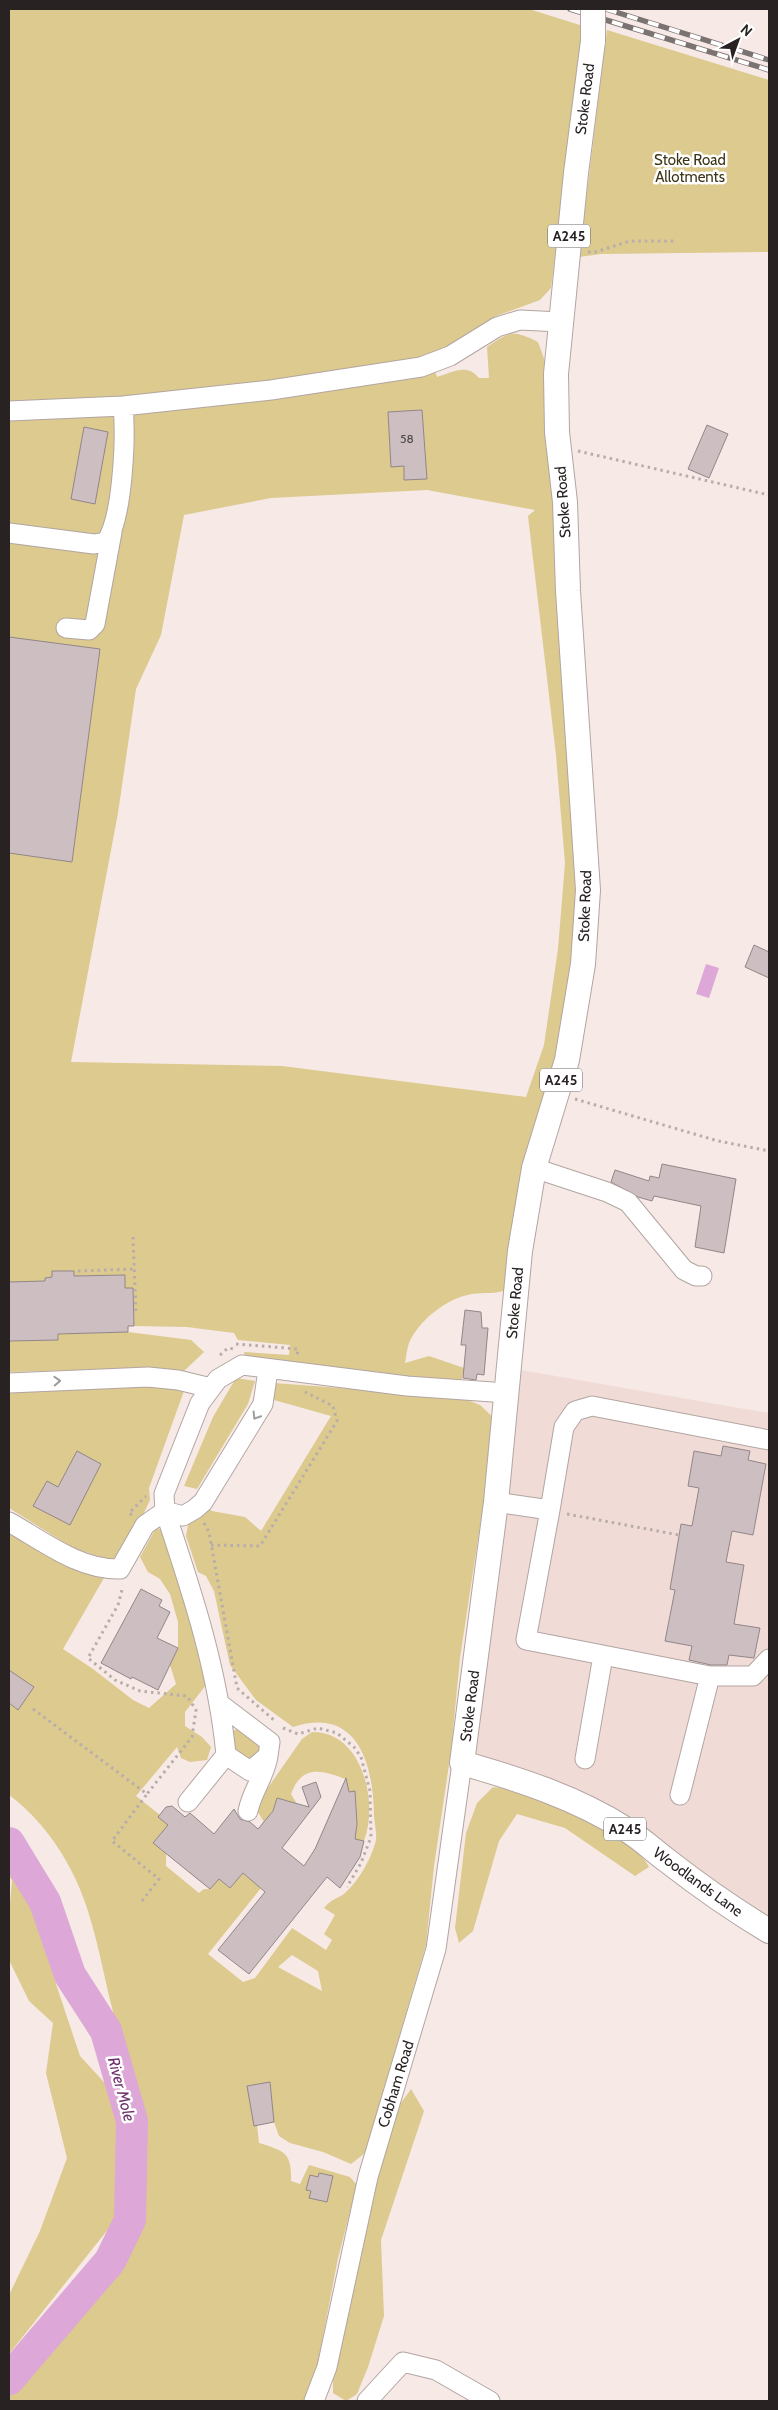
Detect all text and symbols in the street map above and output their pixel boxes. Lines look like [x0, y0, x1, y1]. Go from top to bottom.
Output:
north arrow [713, 15, 763, 65]
text: N [737, 20, 756, 40]
street label: Stoke Road [572, 62, 598, 136]
park label: Stoke Road Allotments [654, 151, 726, 186]
road number: A245 [548, 225, 590, 248]
house number: 58 [400, 431, 414, 446]
street label: Stoke Road [552, 466, 574, 538]
street label: Stoke Road [575, 870, 595, 942]
road number: A245 [540, 1068, 582, 1092]
street label: Stoke Road [503, 1266, 527, 1340]
one-way arrow [54, 1376, 62, 1386]
one-way arrow [252, 1410, 262, 1419]
street label: Stoke Road [457, 1669, 483, 1743]
road number: A245 [604, 1818, 646, 1840]
street label: Woodlands Lane [650, 1843, 747, 1921]
street label: Cobham Road [374, 2038, 418, 2130]
water label: River Mole [104, 2055, 139, 2123]

